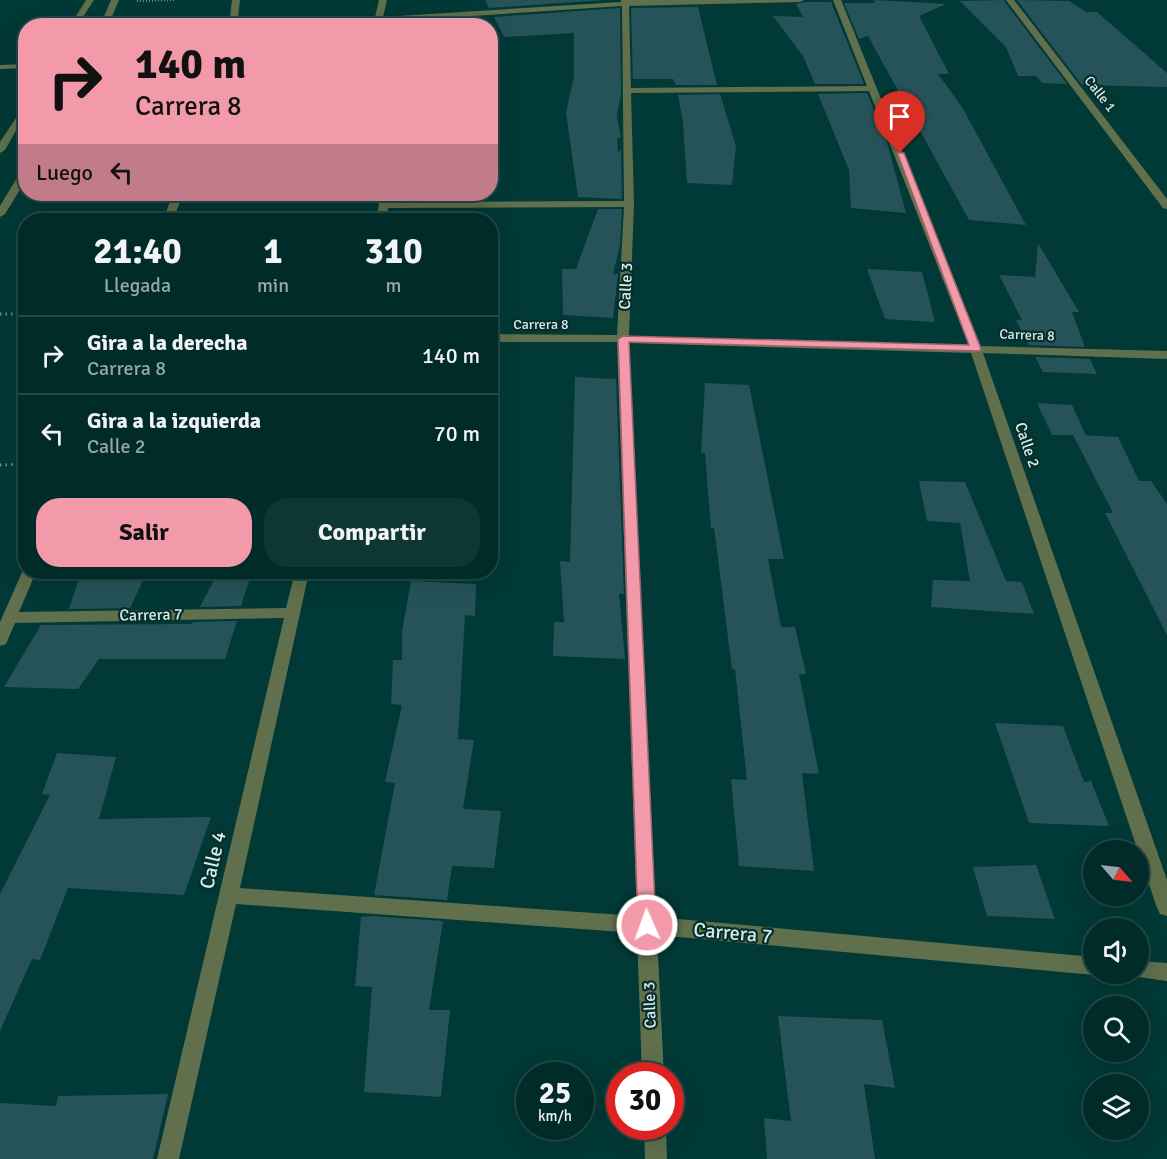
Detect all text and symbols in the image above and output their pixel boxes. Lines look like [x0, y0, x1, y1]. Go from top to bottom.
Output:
text: 140 m [135, 39, 246, 90]
icon: right [36, 42, 114, 120]
street label: Calle 1 [1081, 73, 1119, 115]
text: Carrera 8 [135, 90, 242, 123]
pin [874, 91, 925, 153]
icon: arrive [883, 100, 916, 133]
icon: left [105, 156, 138, 189]
text: Luego [36, 159, 93, 186]
text: 21:40 [93, 229, 182, 274]
text: 1 [263, 229, 283, 274]
text: 310 [364, 229, 423, 274]
street label: Calle 3 [615, 262, 637, 310]
text: Llegada [104, 273, 171, 298]
text: min [257, 273, 289, 298]
text: m [386, 273, 402, 298]
street label: Carrera 8 [513, 316, 569, 333]
street label: Carrera 8 [999, 326, 1055, 344]
text: Gira a la derecha [87, 329, 248, 356]
icon: right [36, 339, 69, 372]
text: 140 m [422, 342, 480, 369]
text: Carrera 8 [87, 356, 166, 381]
text: Gira a la izquierda [87, 407, 261, 434]
icon: left [36, 417, 69, 450]
text: 70 m [434, 420, 480, 447]
street label: Calle 2 [1010, 420, 1044, 470]
text: Calle 2 [87, 434, 146, 459]
button: Salir [36, 498, 252, 567]
button: Compartir [264, 498, 480, 567]
street label: Carrera 7 [119, 604, 183, 626]
street label: Calle 4 [194, 828, 232, 891]
north arrow [1083, 840, 1149, 906]
map controls [1083, 840, 1149, 1140]
position arrow [615, 893, 679, 957]
street label: Carrera 7 [693, 917, 773, 949]
button: sound [1083, 918, 1149, 984]
street label: Calle 3 [639, 981, 661, 1029]
button: search [1083, 996, 1149, 1062]
speed limit sign: 30 [606, 1062, 684, 1140]
button: layers [1083, 1074, 1149, 1140]
text: 25 [539, 1075, 571, 1112]
text: km/h [538, 1107, 572, 1125]

